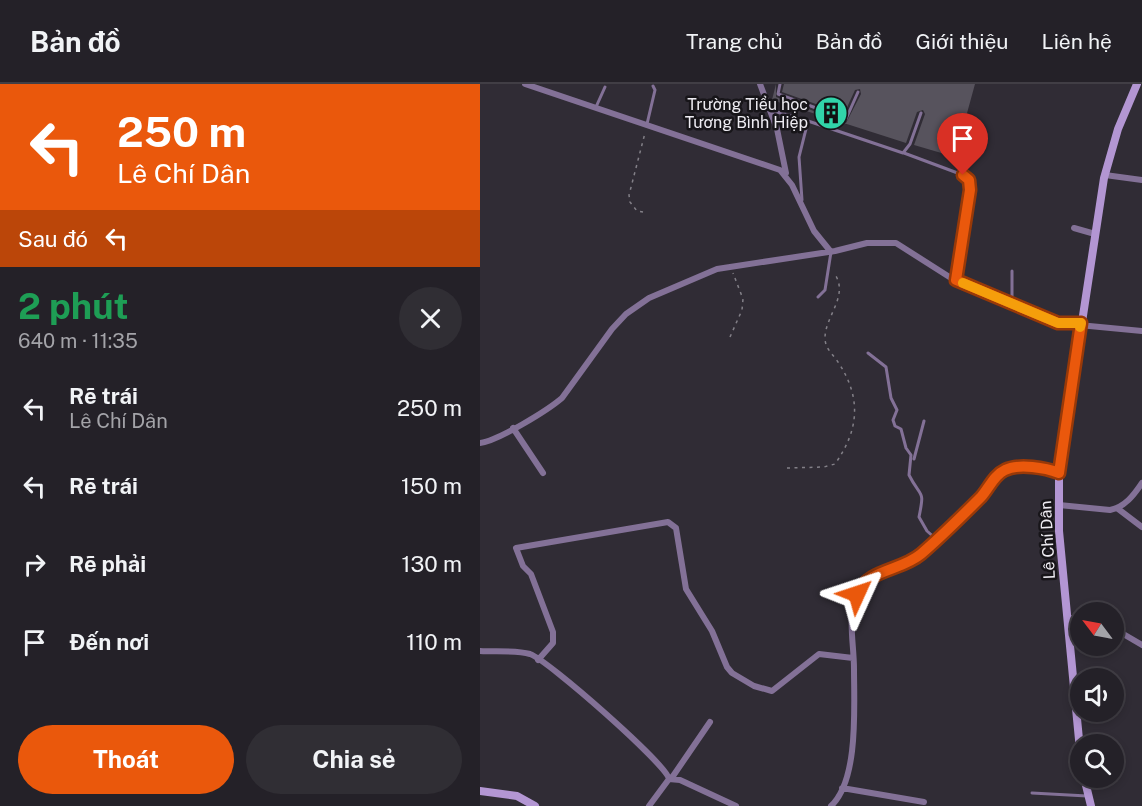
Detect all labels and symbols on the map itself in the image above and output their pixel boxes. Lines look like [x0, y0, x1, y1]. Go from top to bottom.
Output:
place label: Trường Tiểu học Tương Bình Hiệp [685, 95, 808, 132]
building icon: Trường Tiểu học Tương Bình Hiệp [813, 95, 849, 131]
pin [937, 113, 988, 175]
street label: Lê Chí Dân [1036, 500, 1059, 580]
position arrow [825, 562, 889, 626]
north arrow [1070, 602, 1124, 656]

